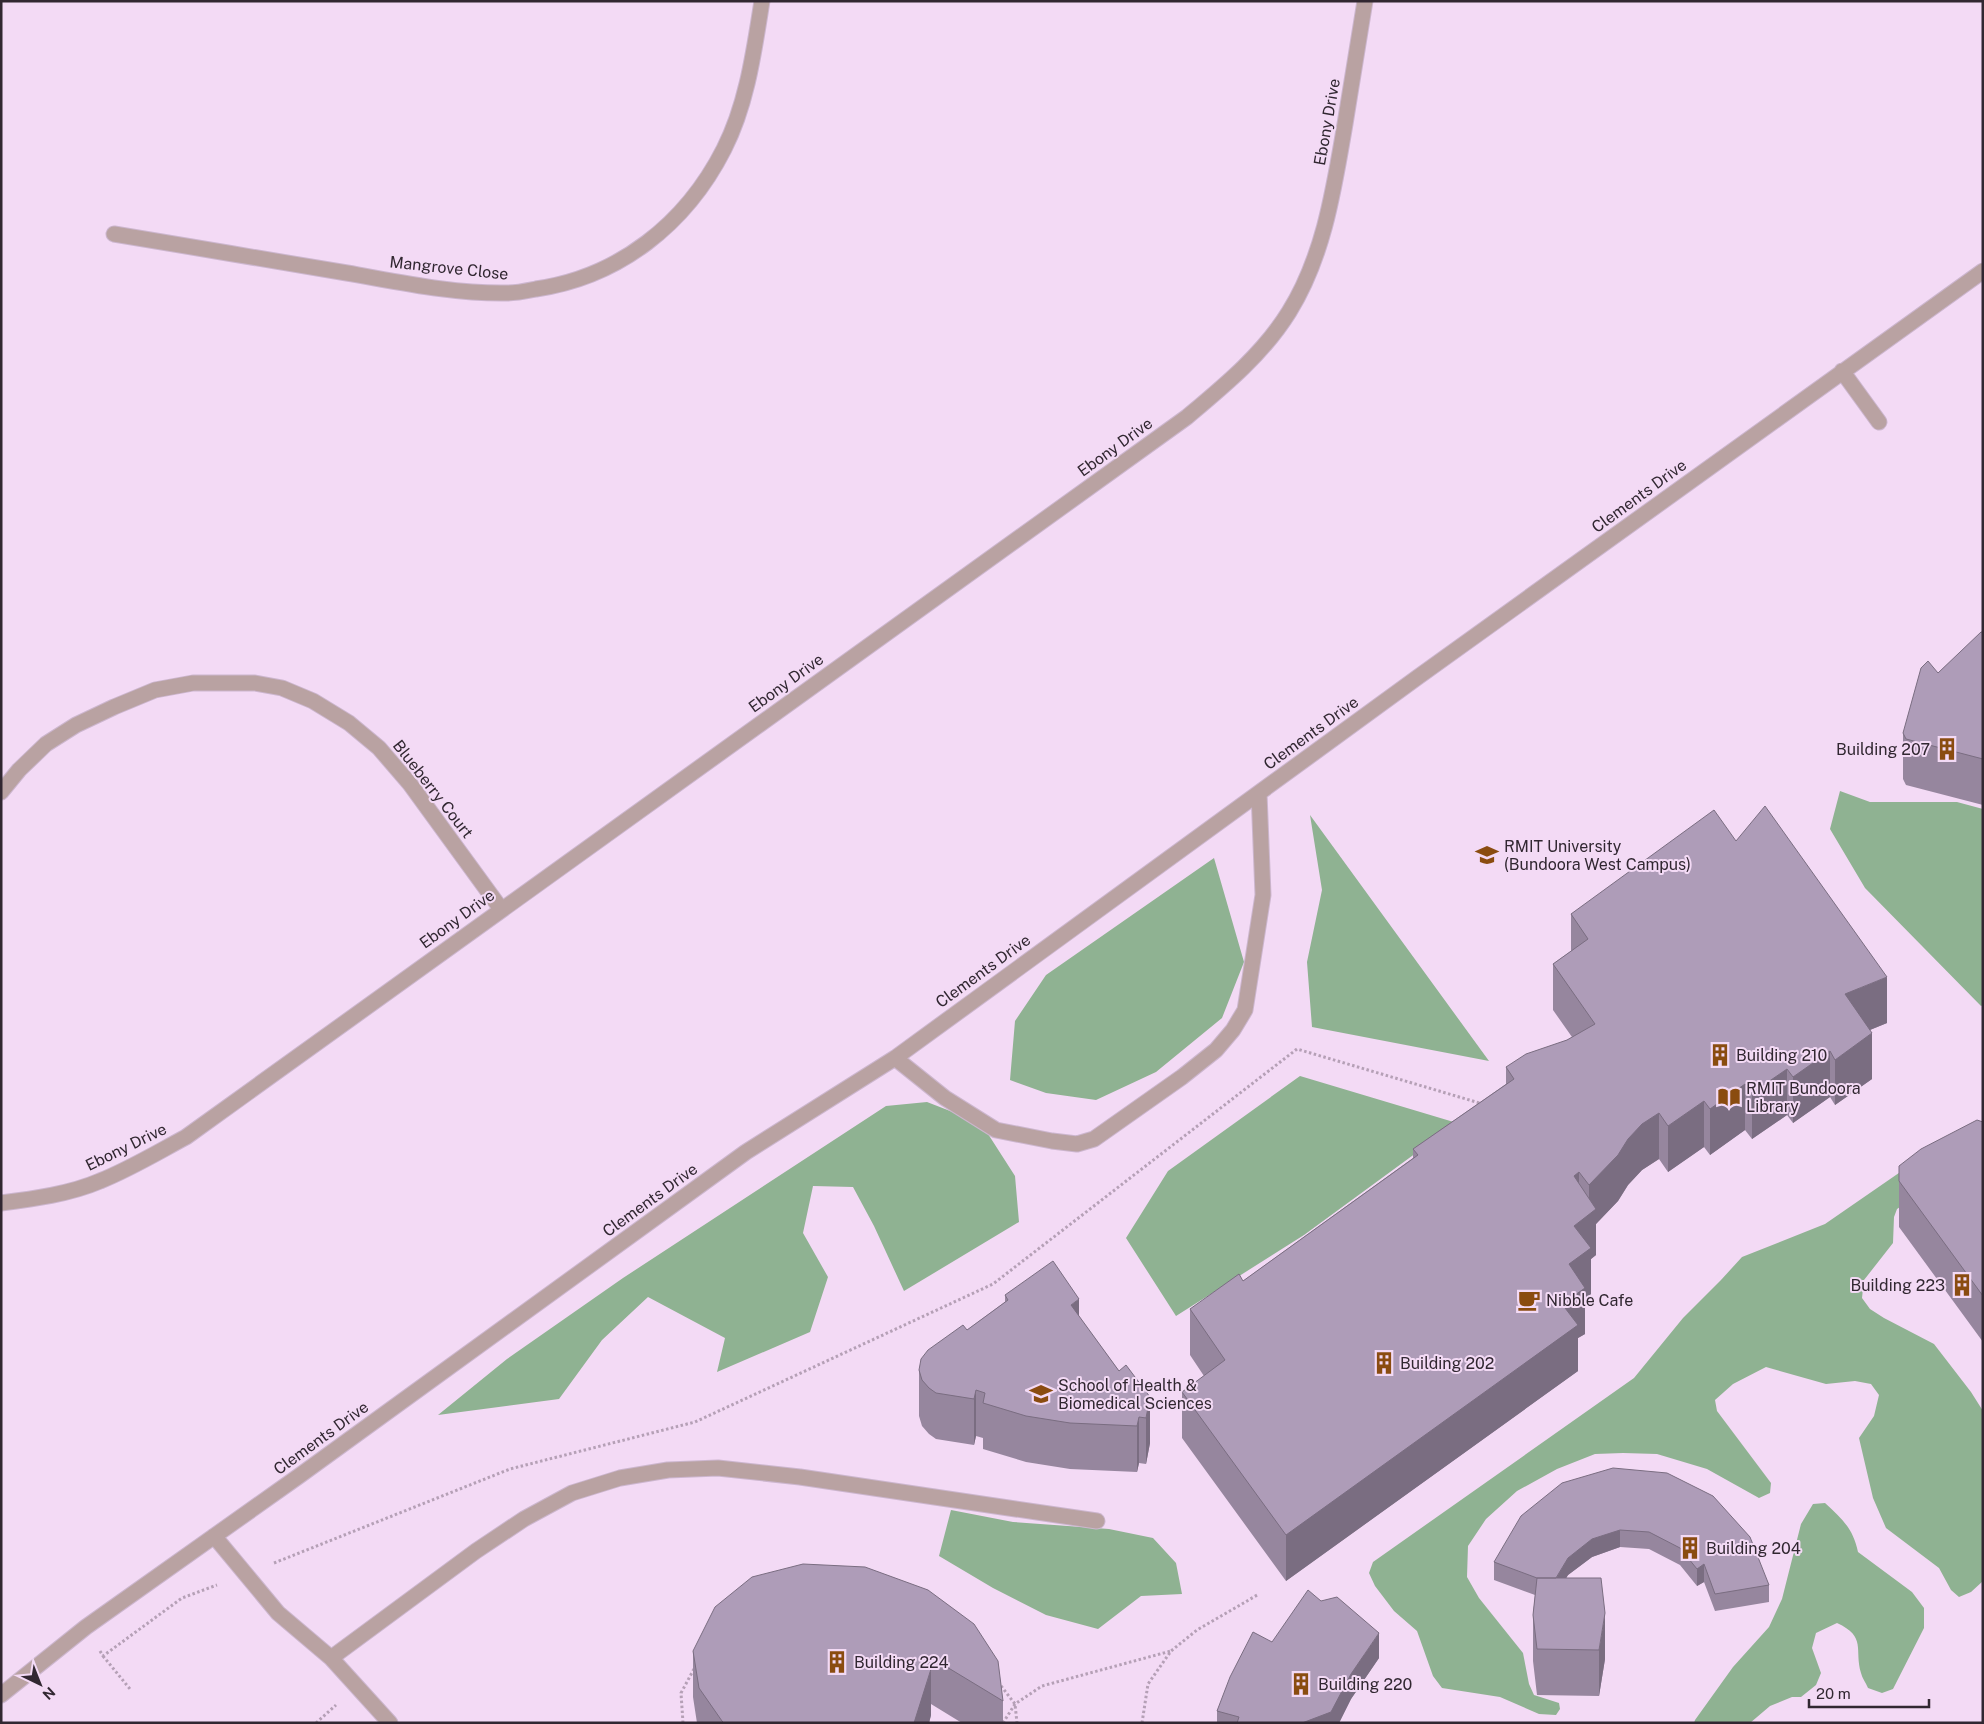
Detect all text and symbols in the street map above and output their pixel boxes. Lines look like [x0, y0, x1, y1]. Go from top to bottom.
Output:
street label: Ebony Drive [1310, 77, 1344, 167]
street label: Mangrove Close [389, 252, 509, 284]
street label: Ebony Drive [1074, 413, 1156, 481]
street label: Clements Drive [1588, 455, 1690, 537]
street label: Ebony Drive [745, 649, 827, 717]
street label: Clements Drive [1260, 692, 1362, 774]
street label: Blueberry Court [389, 736, 477, 842]
building icon: Building 207 [1934, 736, 1960, 762]
place label: Building 207 [1836, 740, 1930, 759]
place label: RMIT University (Bundoora West Campus) [1504, 837, 1691, 874]
school or university icon: RMIT University (Bundoora West Campus) [1474, 842, 1500, 868]
street label: Ebony Drive [416, 885, 498, 953]
street label: Clements Drive [932, 930, 1034, 1012]
building icon: Building 210 [1707, 1042, 1733, 1068]
place label: Building 210 [1736, 1046, 1827, 1065]
place label: RMIT Bundoora Library [1746, 1079, 1861, 1116]
library icon: RMIT Bundoora Library [1716, 1084, 1742, 1110]
street label: Ebony Drive [82, 1119, 170, 1175]
street label: Clements Drive [599, 1159, 701, 1241]
building icon: Building 223 [1949, 1272, 1975, 1298]
place label: Building 223 [1850, 1276, 1945, 1295]
cafe icon: Nibble Cafe [1516, 1287, 1542, 1313]
place label: Nibble Cafe [1546, 1291, 1633, 1310]
building icon: Building 202 [1371, 1350, 1397, 1376]
place label: Building 202 [1400, 1354, 1494, 1373]
place label: School of Health & Biomedical Sciences [1058, 1376, 1212, 1413]
school or university icon: School of Health & Biomedical Sciences [1028, 1381, 1054, 1407]
street label: Clements Drive [270, 1397, 372, 1479]
building icon: Building 204 [1677, 1535, 1703, 1561]
place label: Building 204 [1706, 1539, 1801, 1558]
building icon: Building 224 [824, 1649, 850, 1675]
place label: Building 224 [854, 1653, 949, 1672]
north arrow [15, 1659, 65, 1709]
building icon: Building 220 [1288, 1671, 1314, 1697]
place label: Building 220 [1318, 1675, 1412, 1694]
scale bar [1809, 1676, 1929, 1708]
text: N [39, 1684, 58, 1703]
text: 20 m [1816, 1685, 1851, 1702]

